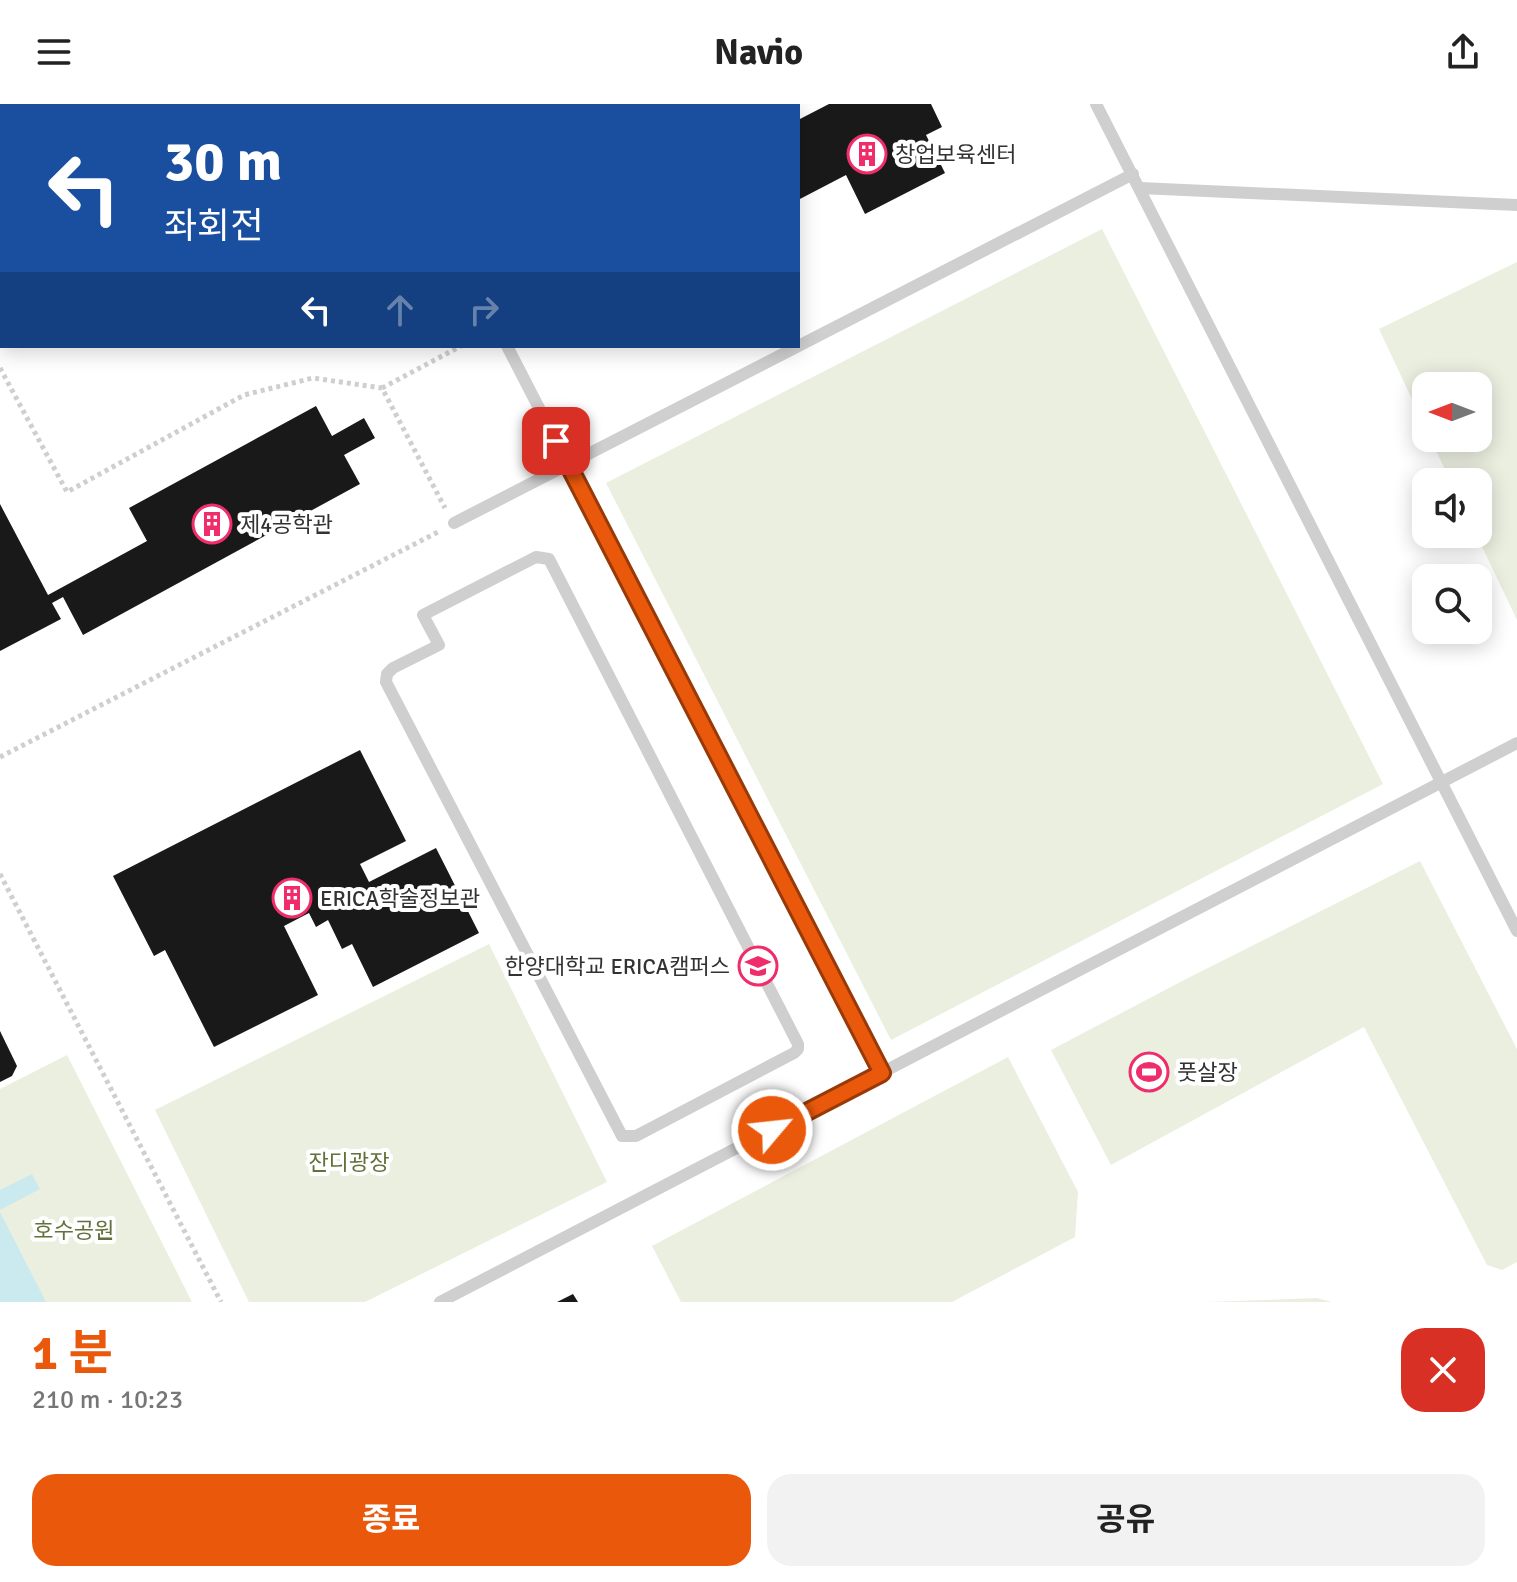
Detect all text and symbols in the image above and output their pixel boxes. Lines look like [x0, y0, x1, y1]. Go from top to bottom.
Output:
icon: menu [32, 30, 76, 74]
text: Navio [714, 30, 803, 75]
icon: share [1441, 30, 1485, 74]
text: 30 m [164, 127, 282, 196]
building icon: 창업보육센터 [846, 133, 888, 175]
icon: left [32, 136, 136, 240]
place label: 창업보육센터 [895, 141, 1016, 168]
text: 좌회전 [164, 204, 263, 249]
icon: left [294, 288, 338, 332]
icon: ahead [378, 288, 422, 332]
icon: right [462, 288, 506, 332]
north arrow [1412, 372, 1492, 452]
map controls [1412, 372, 1492, 644]
pin [522, 407, 590, 475]
icon: arrive [534, 419, 578, 463]
button: sound [1412, 468, 1492, 548]
building icon: 제4공학관 [191, 503, 233, 545]
place label: 제4공학관 [240, 511, 333, 538]
button: search [1412, 564, 1492, 644]
building icon: ERICA학술정보관 [271, 877, 313, 919]
place label: ERICA학술정보관 [320, 885, 480, 912]
school or university icon: 한양대학교 ERICA캠퍼스 [737, 945, 779, 987]
place label: 한양대학교 ERICA캠퍼스 [504, 953, 730, 980]
sports icon: 풋살장 [1128, 1051, 1170, 1093]
place label: 풋살장 [1177, 1059, 1238, 1086]
position arrow [730, 1088, 814, 1172]
park label: 잔디광장 [309, 1149, 389, 1176]
park label: 호수공원 [34, 1217, 114, 1244]
text: 1 분 [32, 1324, 113, 1383]
button: close [1401, 1328, 1485, 1412]
text: 210 m · 10:23 [32, 1384, 183, 1416]
button: 종료 [32, 1474, 751, 1566]
button: 공유 [767, 1474, 1485, 1566]

